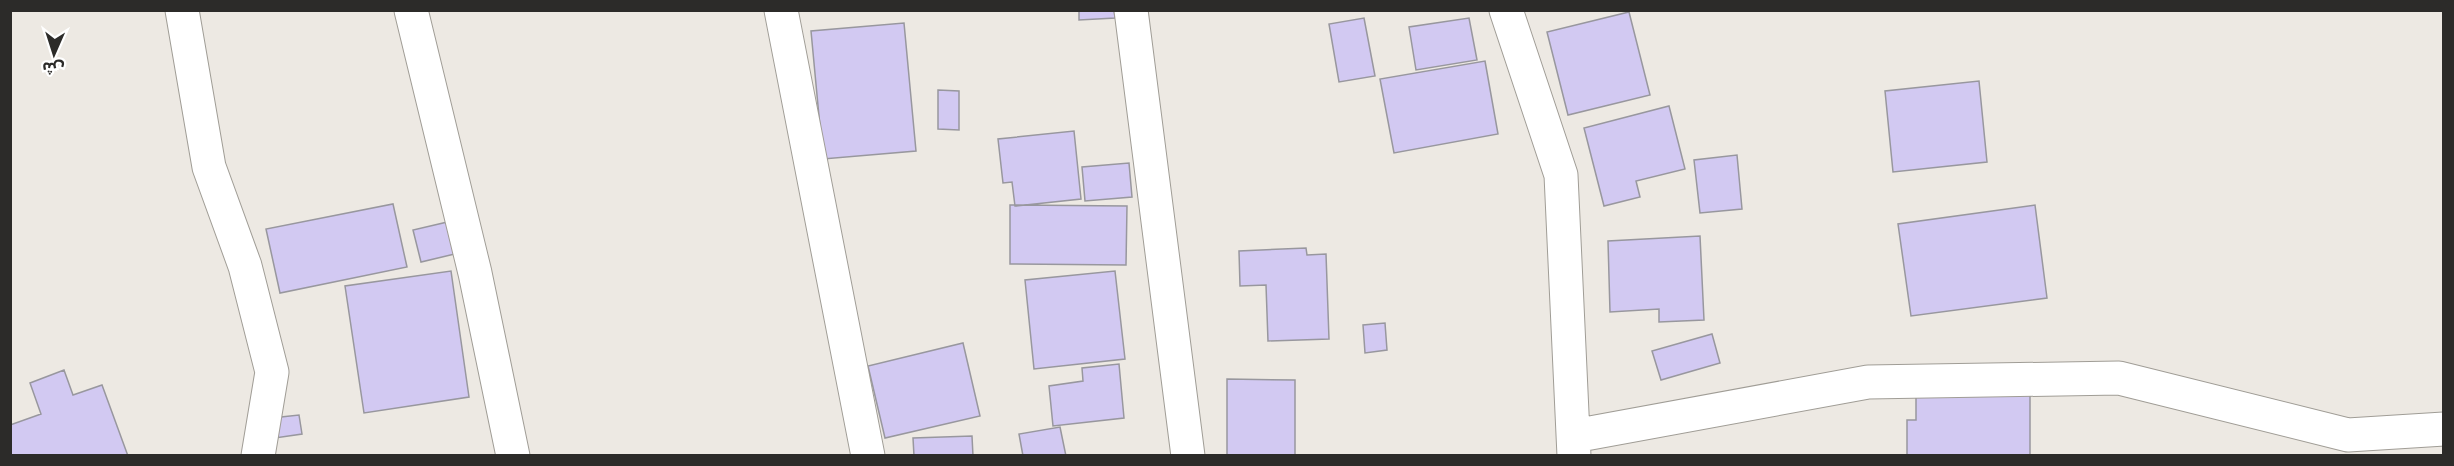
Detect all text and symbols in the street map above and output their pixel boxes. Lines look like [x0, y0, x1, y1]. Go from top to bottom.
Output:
north arrow [24, 24, 84, 84]
text: ش [42, 58, 65, 77]

